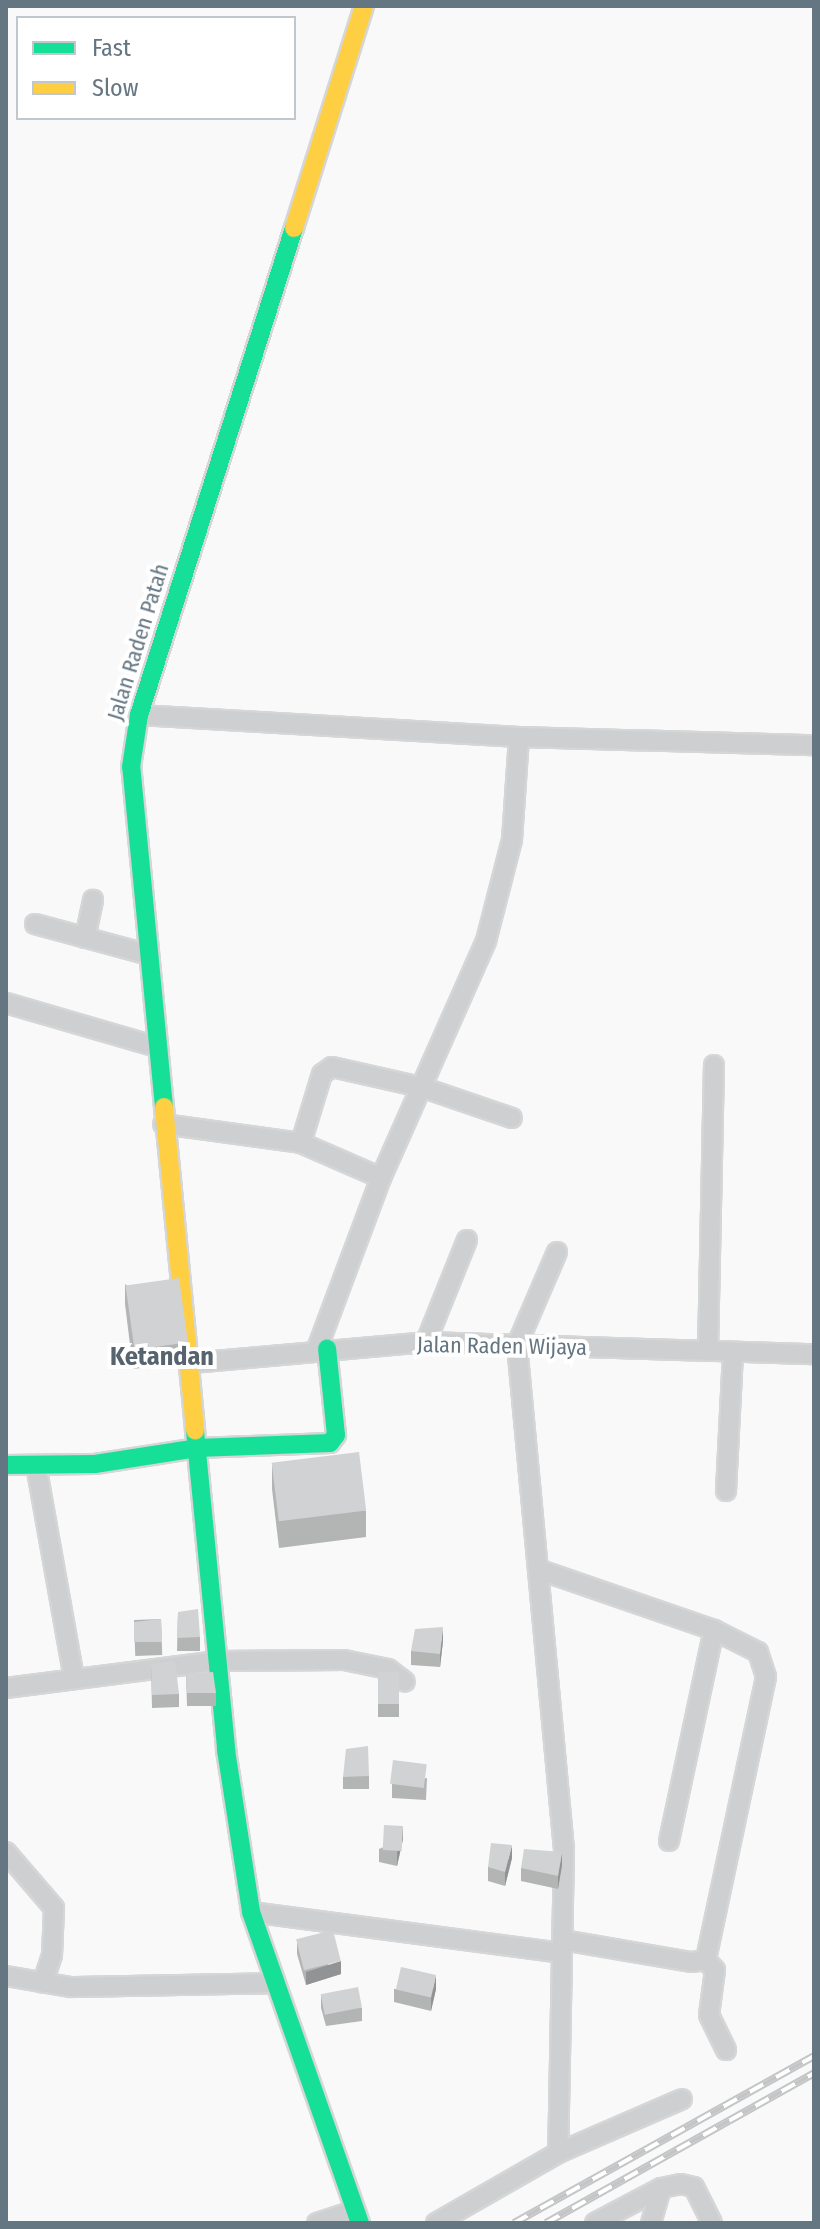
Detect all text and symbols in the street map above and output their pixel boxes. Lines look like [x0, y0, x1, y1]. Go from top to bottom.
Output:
legend [16, 16, 296, 120]
text: Fast [92, 34, 131, 62]
text: Slow [92, 74, 138, 102]
street label: Jalan Raden Patah [102, 561, 174, 723]
street label: Jalan Raden Wijaya [417, 1331, 587, 1361]
district label: Ketandan [110, 1341, 214, 1373]

